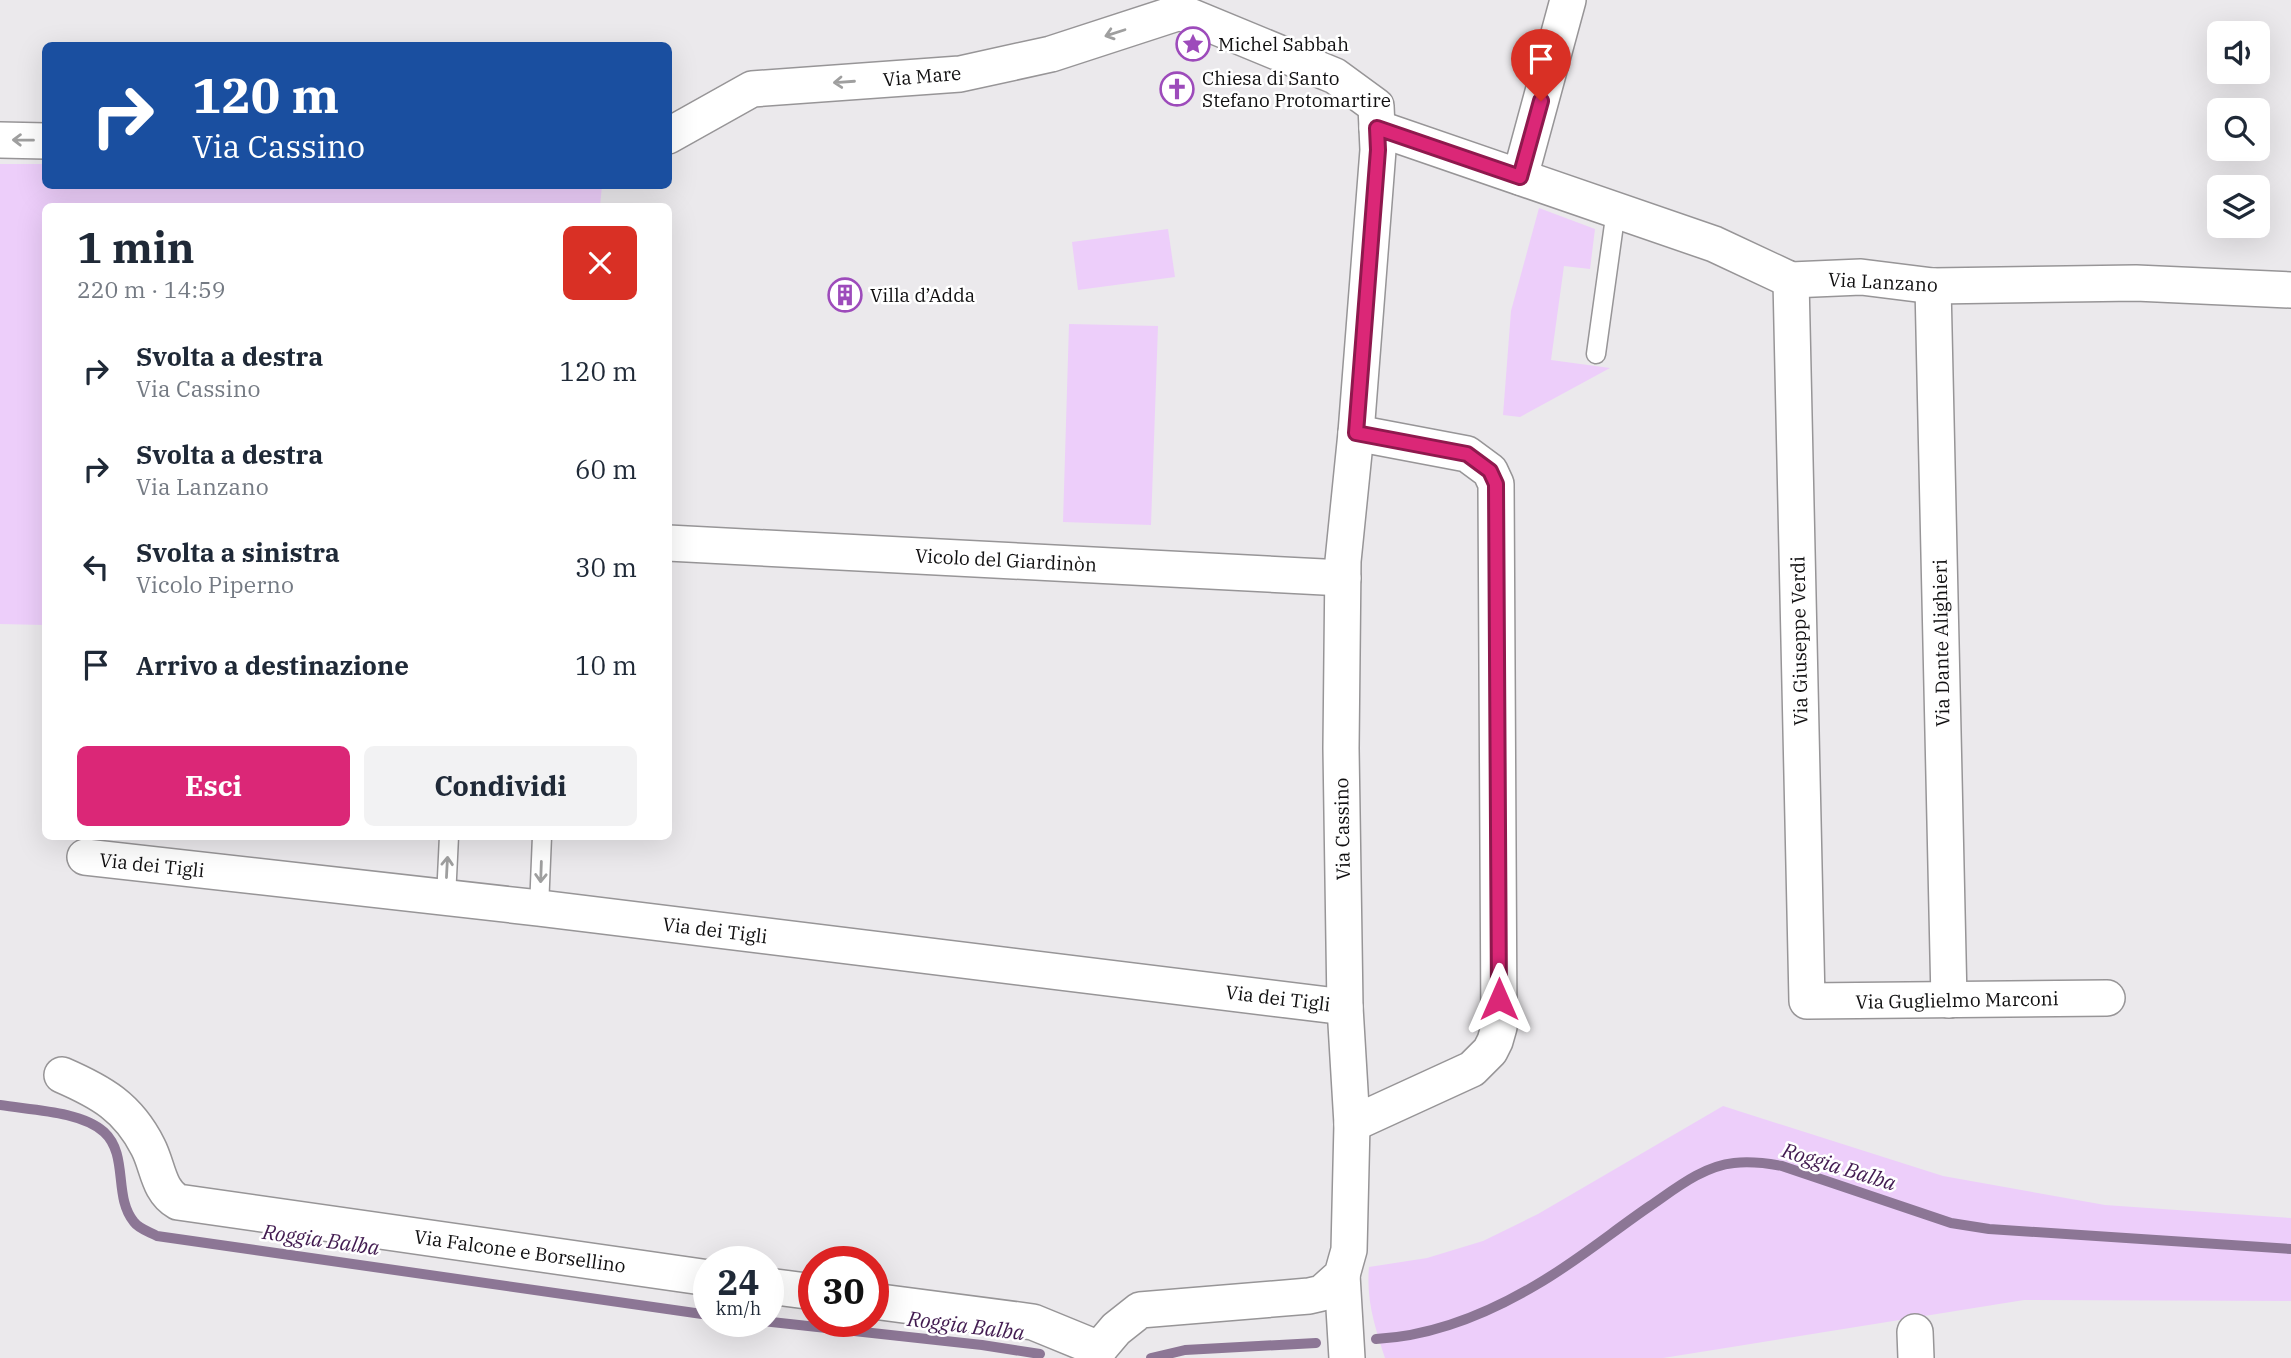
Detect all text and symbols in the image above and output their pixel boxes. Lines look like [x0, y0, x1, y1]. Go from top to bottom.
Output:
map controls [2207, 21, 2270, 238]
button: sound [2207, 21, 2270, 84]
place icon: Michel Sabbah [1174, 25, 1212, 63]
one-way arrow [1104, 27, 1126, 40]
pin [1511, 29, 1571, 101]
place label: Michel Sabbah [1218, 32, 1349, 56]
icon: arrive [1522, 40, 1560, 78]
street label: Via Mare [882, 61, 962, 91]
text: 120 m [192, 63, 339, 126]
place label: Chiesa di Santo Stefano Protomartire [1202, 66, 1391, 112]
icon: right [77, 70, 168, 161]
church icon: Chiesa di Santo Stefano Protomartire [1158, 70, 1196, 108]
one-way arrow [833, 76, 856, 89]
button: search [2207, 98, 2270, 161]
text: Via Cassino [192, 125, 365, 167]
one-way arrow [12, 134, 35, 147]
button: layers [2207, 175, 2270, 238]
text: 1 min [77, 220, 195, 275]
button: close [563, 226, 637, 300]
street label: Via Lanzano [1828, 267, 1938, 297]
text: 220 m · 14:59 [77, 274, 226, 304]
building icon: Villa d’Adda [826, 276, 864, 314]
place label: Villa d’Adda [870, 283, 975, 307]
text: Svolta a destra [136, 339, 323, 373]
icon: right [77, 352, 115, 390]
text: 120 m [559, 354, 637, 388]
text: Via Cassino [136, 373, 260, 403]
text: Svolta a destra [136, 437, 323, 471]
icon: right [77, 450, 115, 488]
text: 60 m [575, 452, 637, 486]
text: Via Lanzano [136, 471, 269, 501]
text: Svolta a sinistra [136, 535, 340, 569]
street label: Vicolo del Giardinòn [914, 543, 1098, 577]
icon: left [77, 548, 115, 586]
text: 30 m [575, 550, 637, 584]
street label: Via Giuseppe Verdi [1786, 556, 1812, 726]
street label: Via Dante Alighieri [1928, 559, 1954, 727]
text: Vicolo Piperno [136, 569, 294, 599]
icon: arrive [77, 646, 115, 684]
text: Arrivo a destinazione [136, 648, 409, 682]
text: 10 m [575, 648, 637, 682]
button: Esci [77, 746, 350, 826]
button: Condividi [364, 746, 637, 826]
street label: Via Cassino [1329, 777, 1355, 881]
street label: Via dei Tigli [98, 848, 206, 882]
one-way arrow [441, 856, 454, 879]
one-way arrow [534, 861, 547, 884]
street label: Via dei Tigli [661, 912, 769, 948]
position arrow [1462, 962, 1536, 1036]
street label: Via dei Tigli [1224, 980, 1332, 1016]
street label: Via Guglielmo Marconi [1855, 986, 2059, 1014]
water label: Roggia Balba [1778, 1135, 1900, 1197]
water label: Roggia Balba [260, 1217, 382, 1261]
street label: Via Falcone e Borsellino [413, 1224, 627, 1278]
speed limit sign: 30 [798, 1246, 889, 1337]
text: 24 [717, 1259, 760, 1305]
text: km/h [716, 1297, 761, 1320]
water label: Roggia Balba [905, 1304, 1027, 1346]

